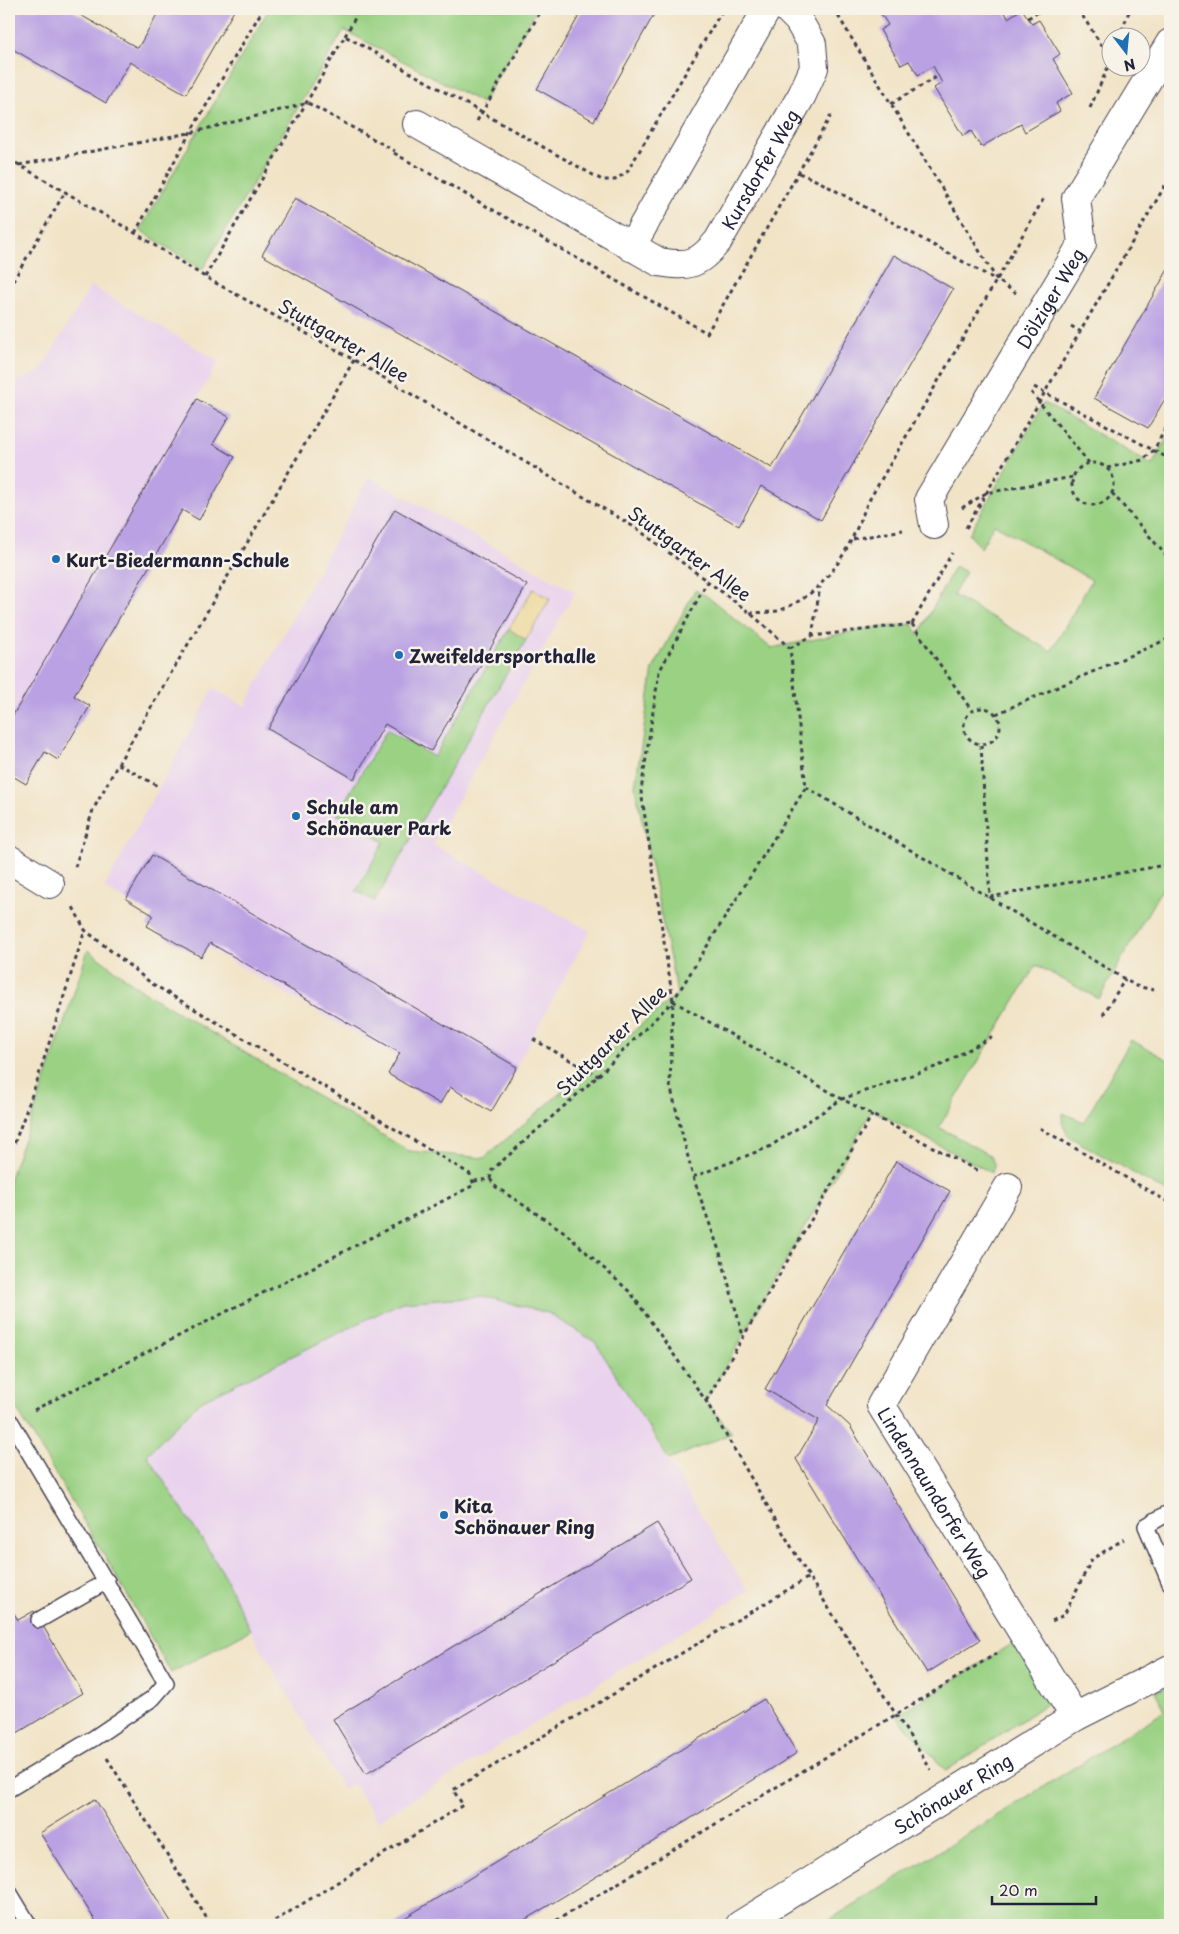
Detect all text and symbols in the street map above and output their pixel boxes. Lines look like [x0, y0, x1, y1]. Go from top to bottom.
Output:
north arrow [1102, 28, 1152, 78]
text: N [1121, 53, 1138, 77]
street label: Kursdorfer Weg [714, 104, 805, 234]
street label: Dölziger Weg [1009, 243, 1090, 353]
street label: Stuttgarter Allee [274, 292, 415, 389]
street label: Stuttgarter Allee [623, 499, 758, 607]
place label: Kurt-Biedermann-Schule [66, 546, 289, 573]
marker: Kurt-Biedermann-Schule [50, 553, 62, 565]
place label: Zweifeldersporthalle [409, 642, 596, 669]
marker: Zweifeldersporthalle [393, 649, 405, 661]
place label: Schule am Schönauer Park [306, 793, 451, 841]
marker: Schule am Schönauer Park [290, 810, 302, 822]
street label: Stuttgarter Allee [550, 978, 673, 1101]
street label: Lindennaundorfer Weg [872, 1402, 999, 1583]
place label: Kita Schönauer Ring [454, 1492, 595, 1540]
marker: Kita Schönauer Ring [438, 1509, 450, 1521]
street label: Schönauer Ring [888, 1746, 1017, 1840]
scale bar [992, 1874, 1095, 1906]
text: 20 m [999, 1878, 1038, 1901]

